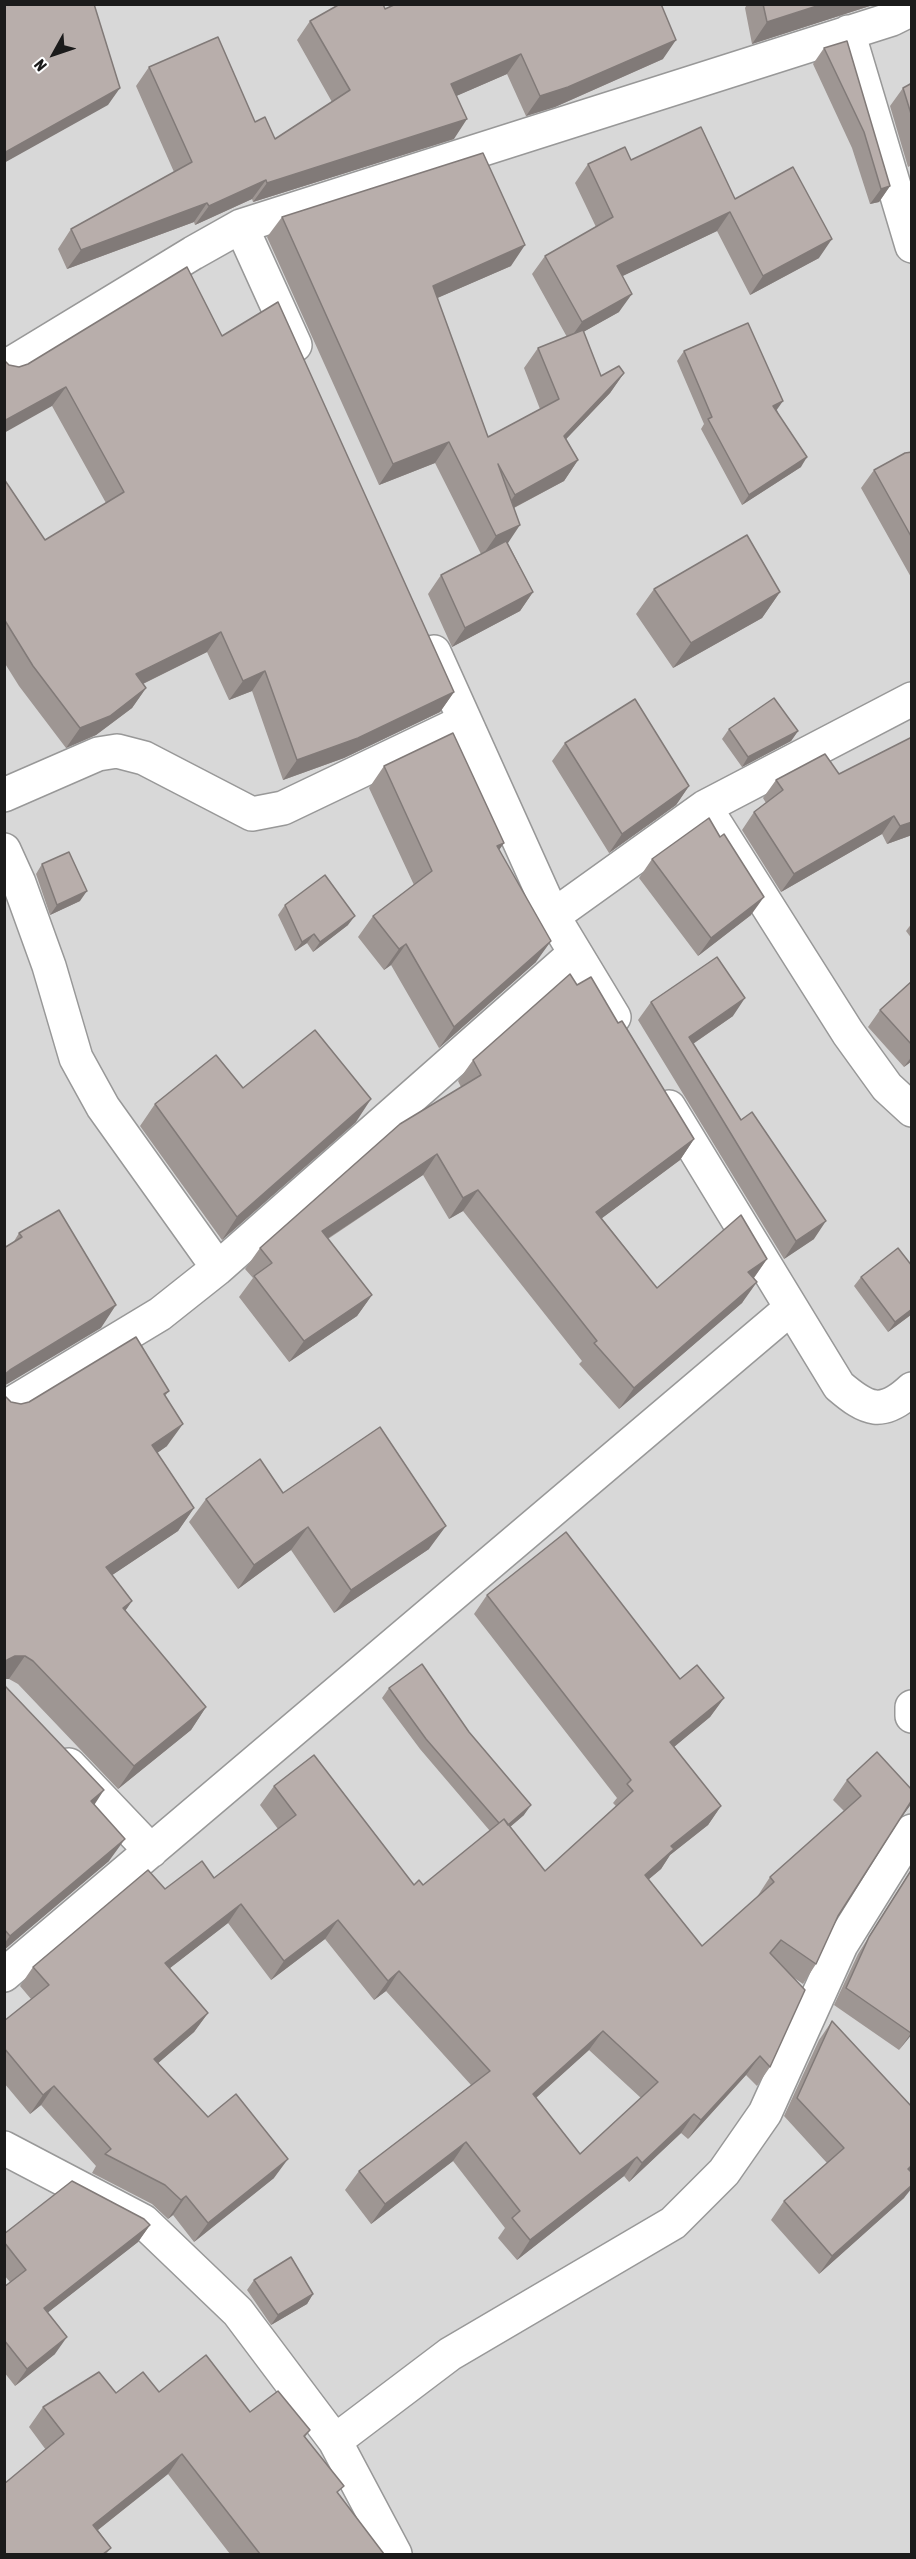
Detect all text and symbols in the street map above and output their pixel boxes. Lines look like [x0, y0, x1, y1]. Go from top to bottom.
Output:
north arrow [24, 24, 84, 84]
text: N [30, 56, 50, 75]

